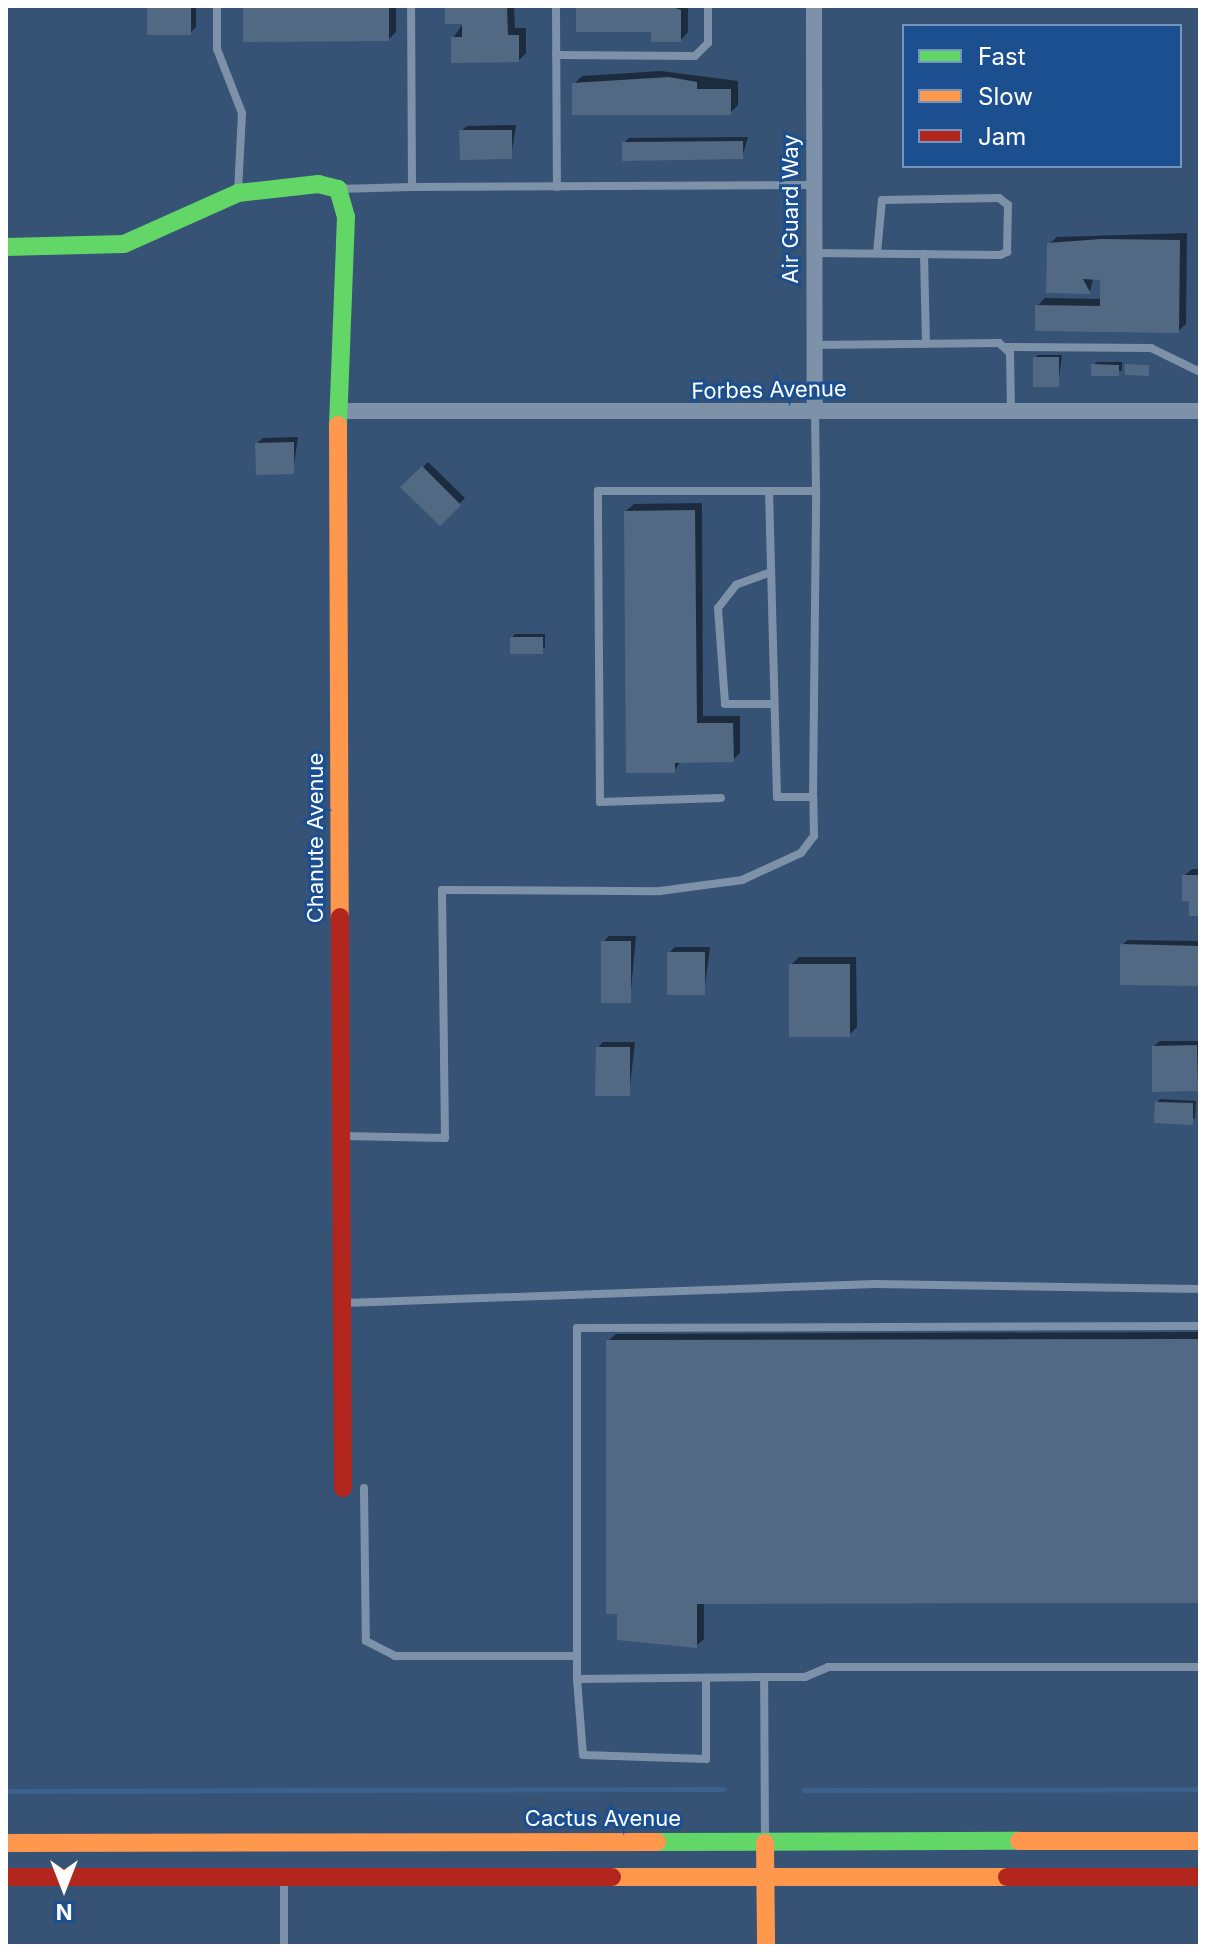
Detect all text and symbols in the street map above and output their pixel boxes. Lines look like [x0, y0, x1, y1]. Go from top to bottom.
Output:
legend [902, 24, 1182, 168]
text: Fast [978, 42, 1026, 71]
text: Slow [978, 82, 1033, 111]
text: Jam [978, 122, 1026, 151]
street label: Air Guard Way [778, 134, 804, 284]
street label: Forbes Avenue [691, 375, 847, 405]
street label: Chanute Avenue [303, 753, 329, 923]
street label: Cactus Avenue [525, 1806, 681, 1832]
north arrow [24, 1848, 104, 1928]
text: N [56, 1899, 72, 1925]

